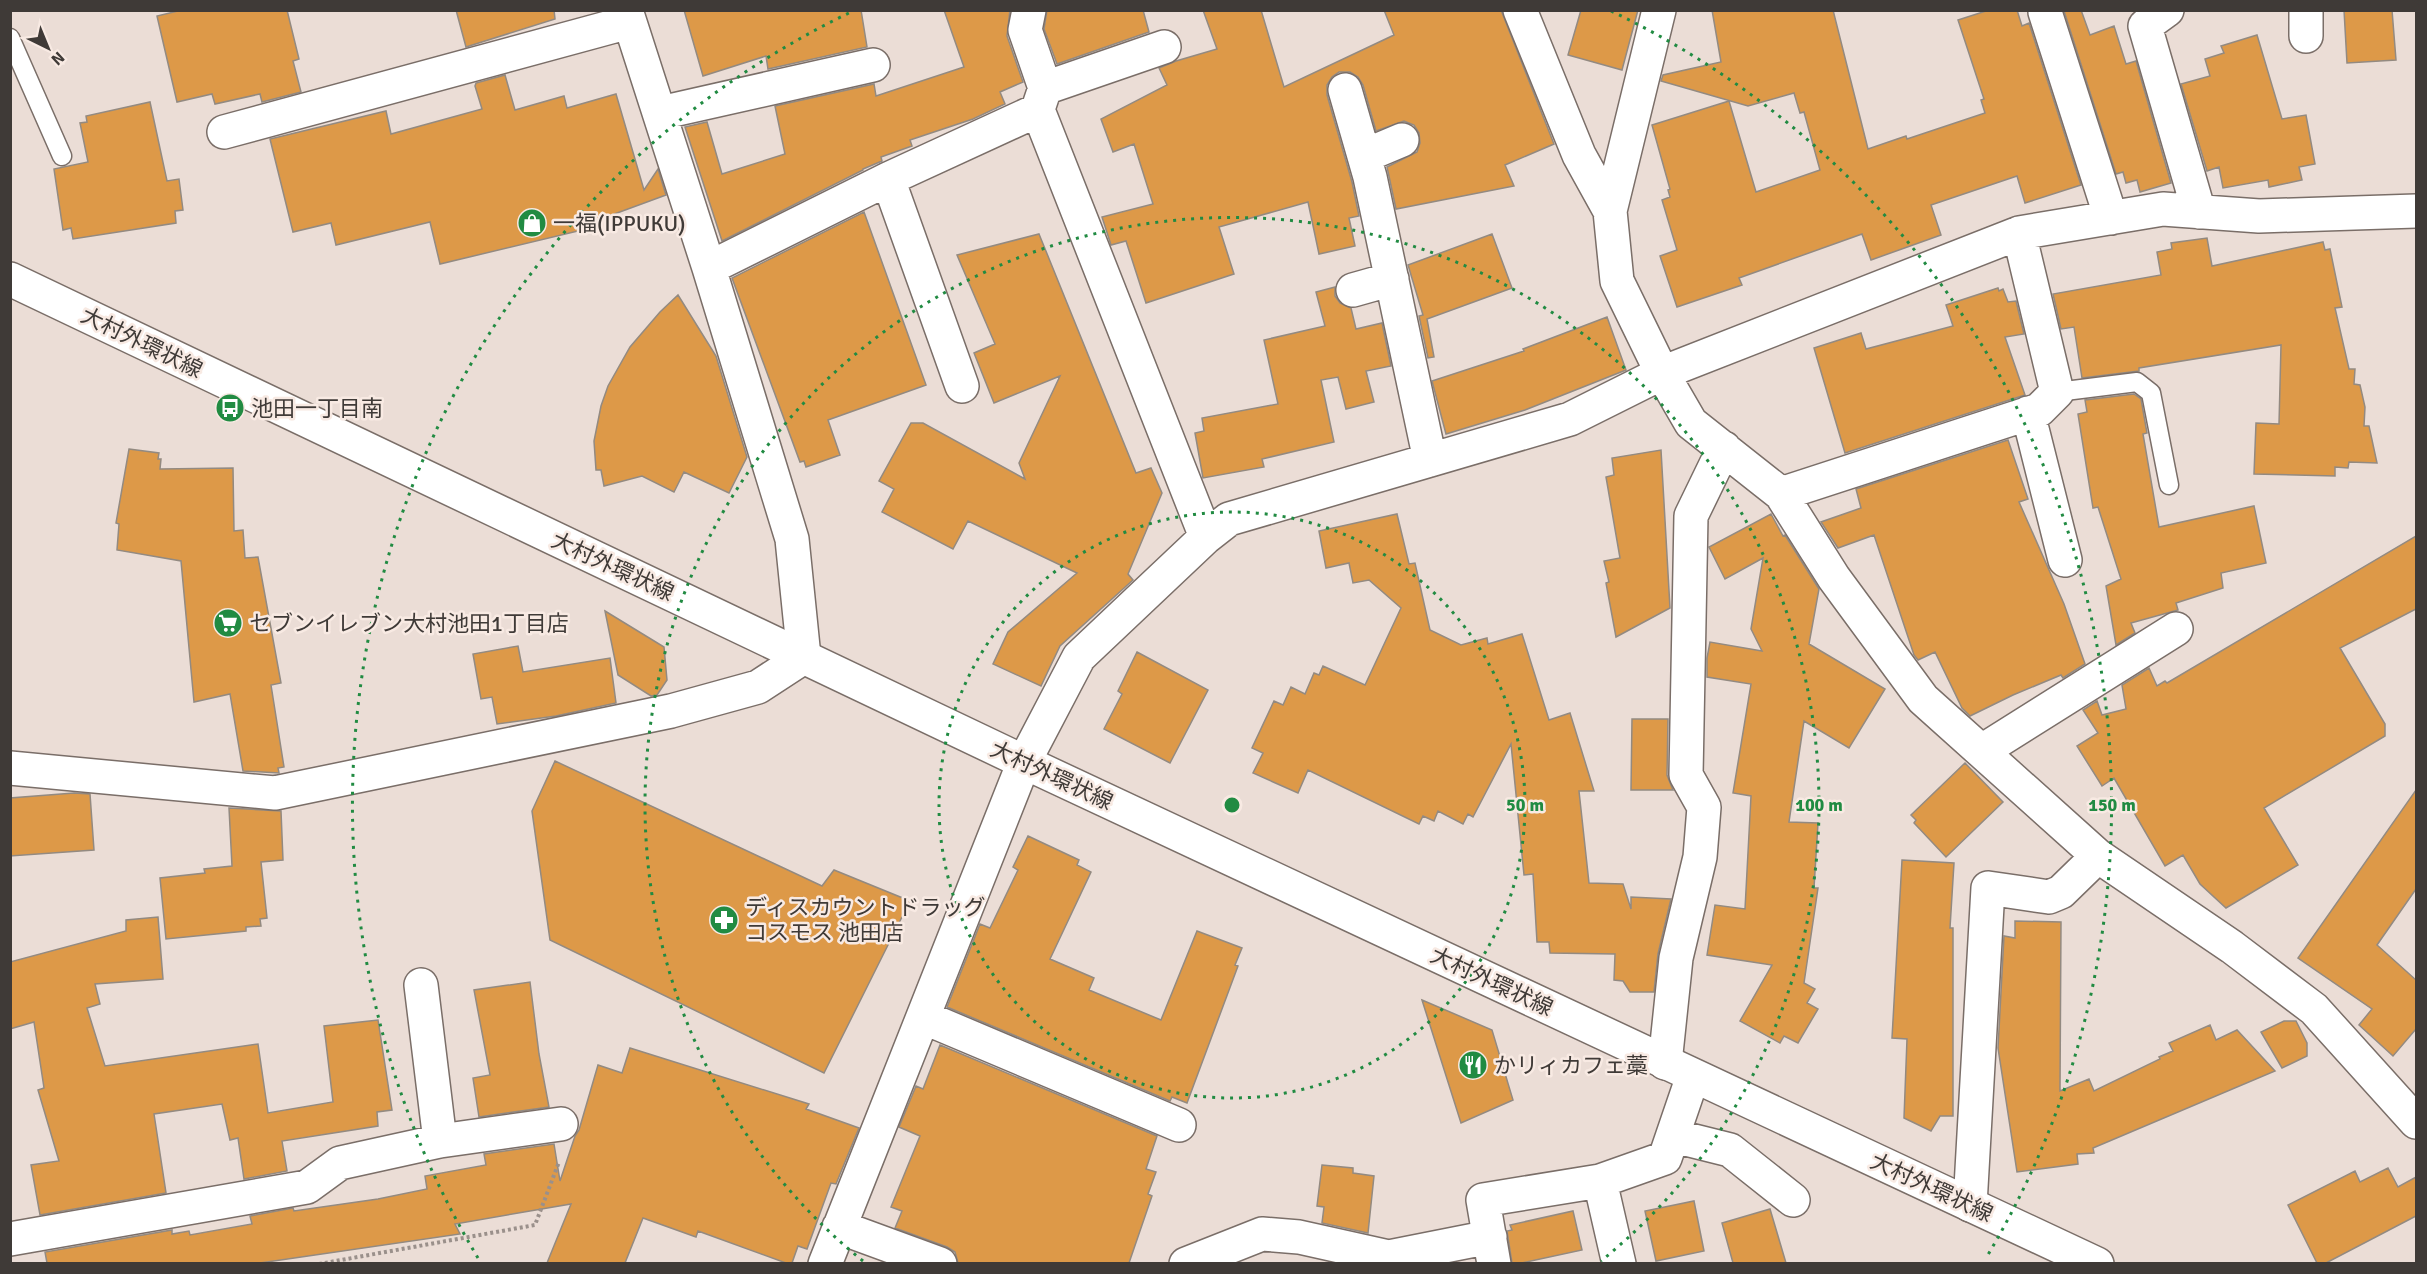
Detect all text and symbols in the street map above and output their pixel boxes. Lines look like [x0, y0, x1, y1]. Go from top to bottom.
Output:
north arrow [18, 18, 78, 78]
text: N [47, 47, 68, 69]
shop icon: 一福(IPPUKU) [516, 207, 548, 239]
place label: 一福(IPPUKU) [553, 210, 685, 237]
street label: 大村外環状線 [77, 301, 207, 384]
bus stop icon: 池田一丁目南 [214, 392, 246, 424]
place label: 池田一丁目南 [251, 395, 383, 422]
street label: 大村外環状線 [547, 526, 678, 607]
supermarket icon: セブンイレブン大村池田1丁目店 [212, 607, 244, 639]
place label: セブンイレブン大村池田1丁目店 [249, 610, 569, 637]
street label: 大村外環状線 [986, 735, 1117, 816]
text: 50 m [1506, 794, 1544, 816]
text: 100 m [1795, 794, 1843, 816]
text: 150 m [2088, 794, 2136, 816]
centre of rings [1222, 795, 1242, 815]
place label: ディスカウントドラッグ コスモス 池田店 [745, 894, 985, 946]
pharmacy icon: ディスカウントドラッグ コスモス 池田店 [708, 904, 740, 936]
street label: 大村外環状線 [1426, 941, 1557, 1022]
restaurant icon: かリィカフェ藁 [1457, 1049, 1489, 1081]
place label: かリィカフェ藁 [1494, 1052, 1648, 1079]
street label: 大村外環状線 [1866, 1147, 1997, 1228]

